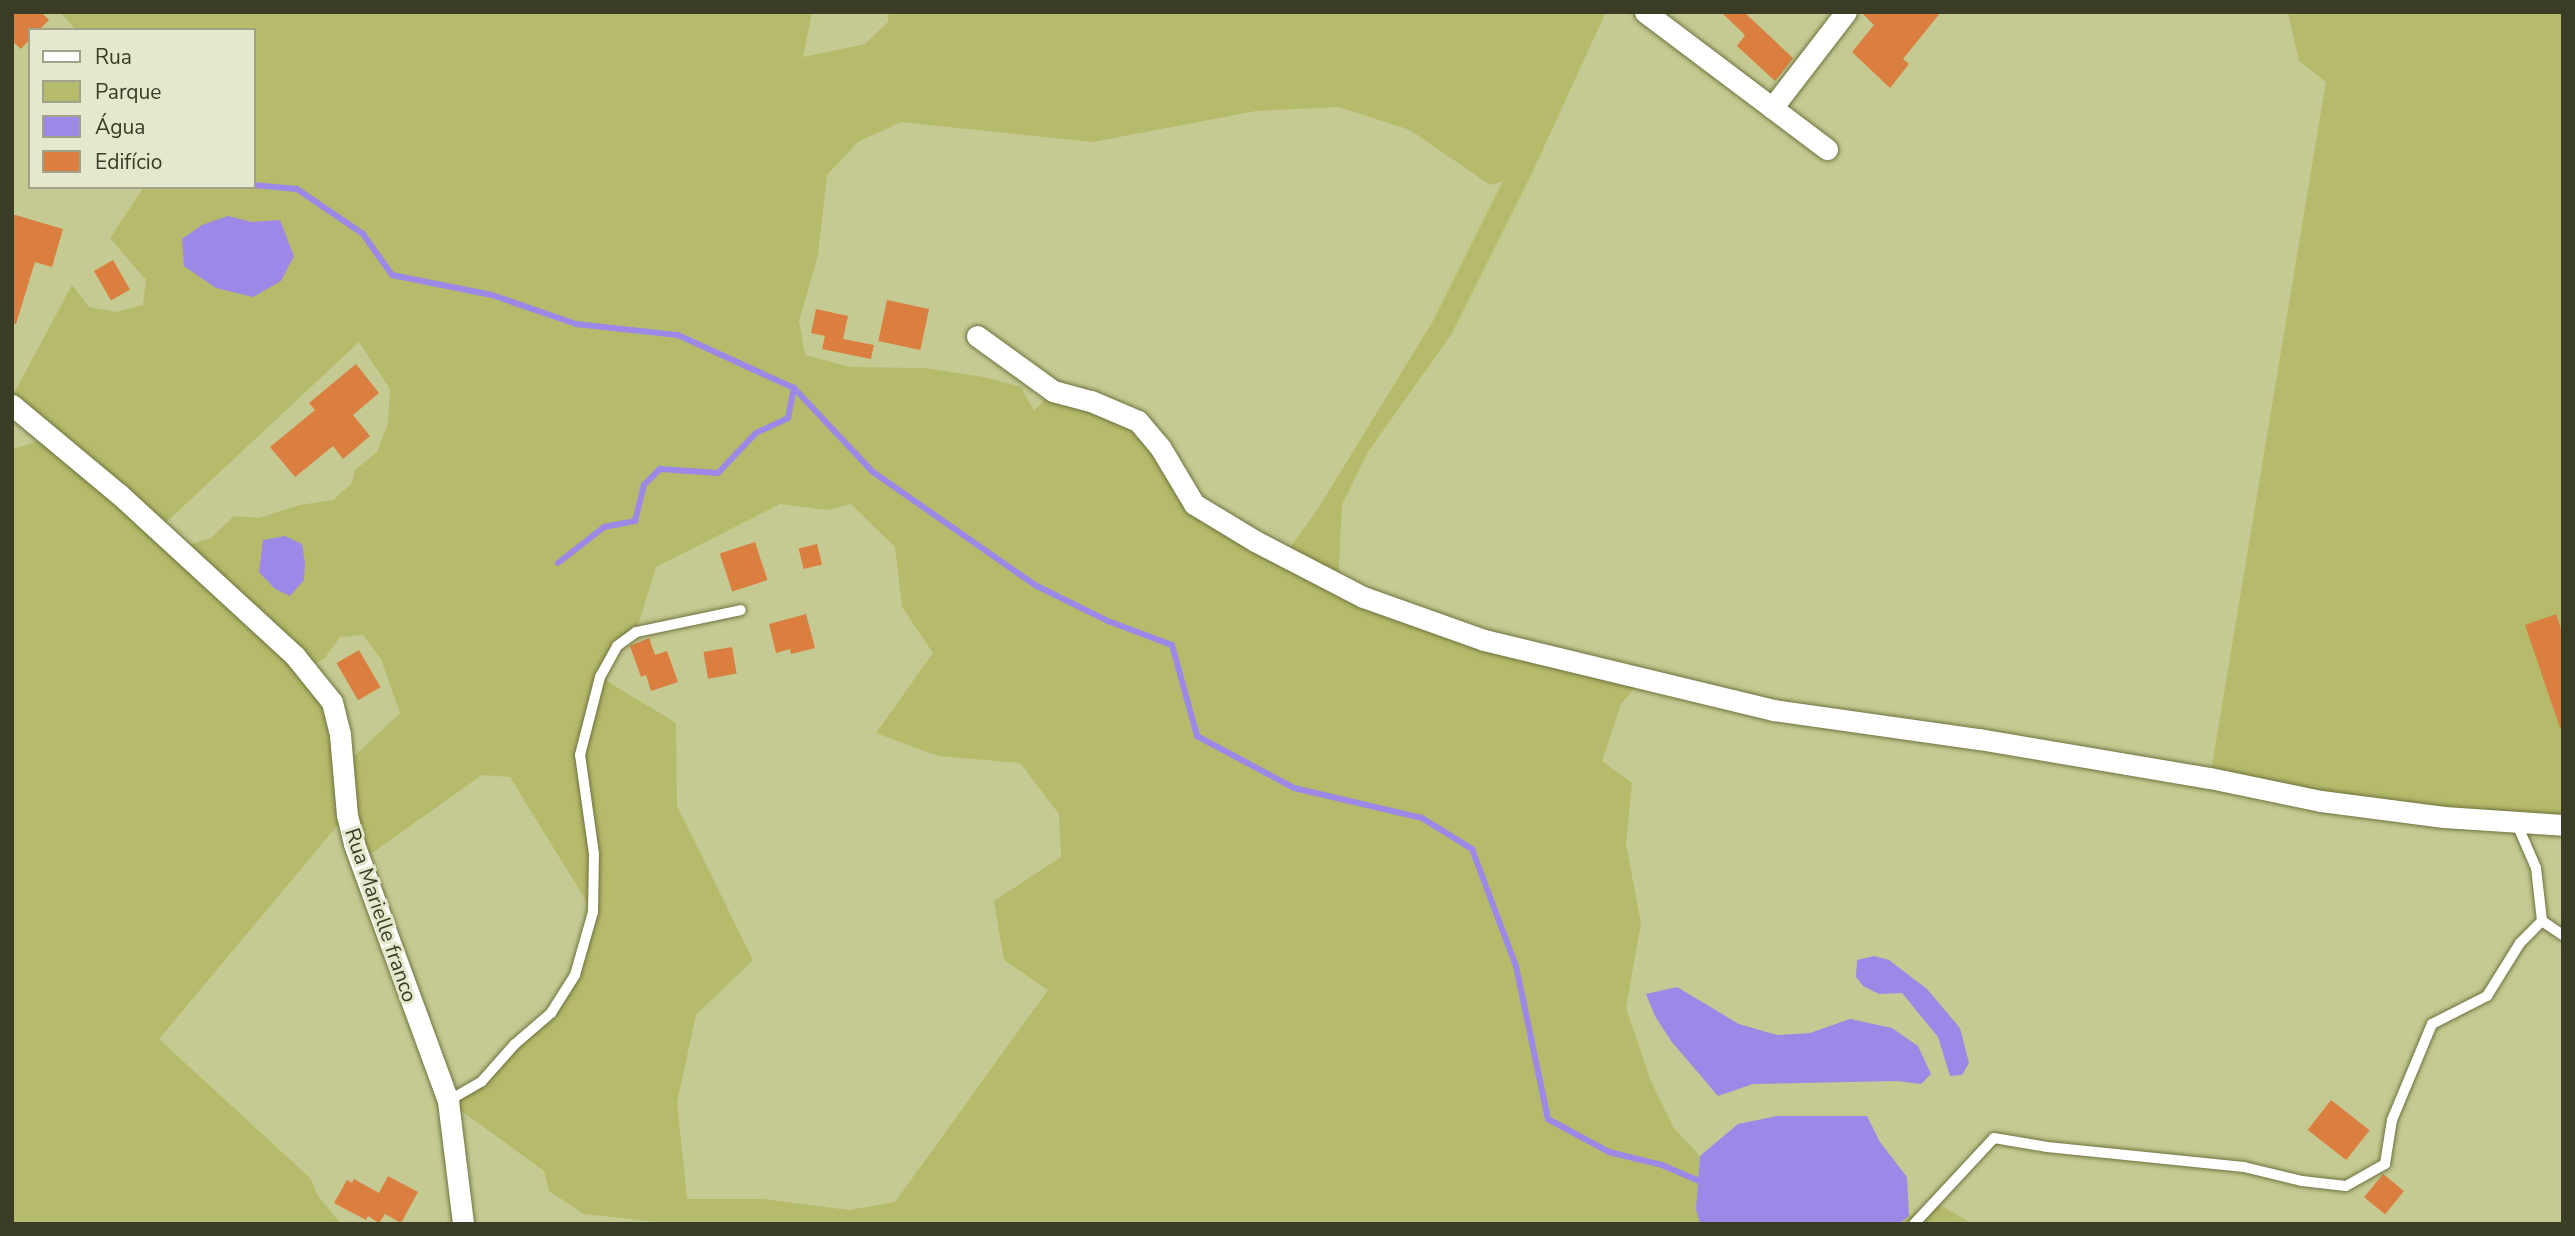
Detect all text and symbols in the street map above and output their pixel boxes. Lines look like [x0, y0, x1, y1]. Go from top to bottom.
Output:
legend [28, 28, 256, 189]
text: Rua [95, 43, 132, 71]
text: Parque [95, 78, 162, 106]
text: Água [95, 113, 145, 141]
text: Edifício [95, 148, 162, 176]
street label: Rua Marielle franco [339, 825, 423, 1005]

